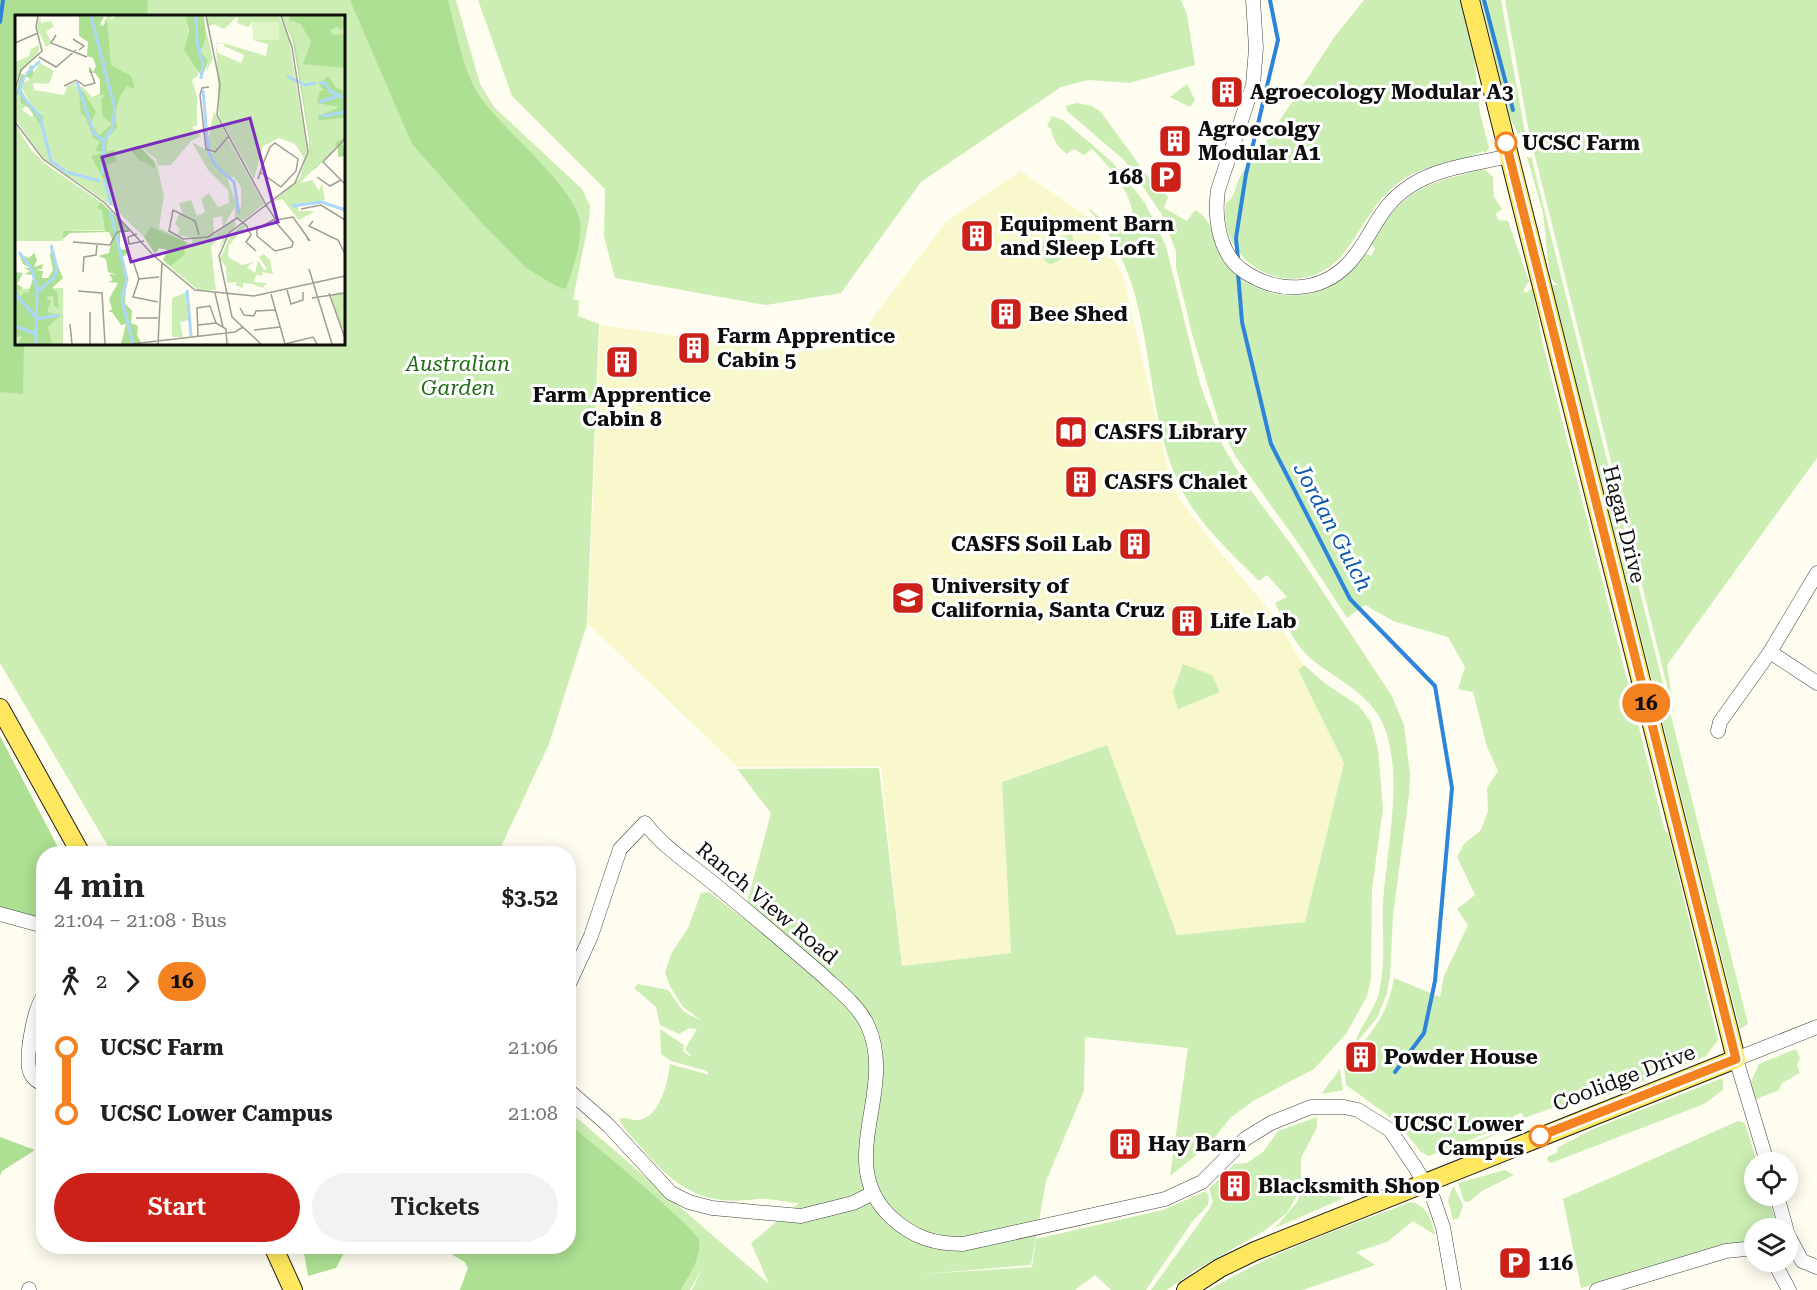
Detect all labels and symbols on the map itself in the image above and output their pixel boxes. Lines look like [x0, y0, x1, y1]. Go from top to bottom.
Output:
inset map [15, 15, 345, 345]
building icon: Agroecology Modular A3 [1209, 74, 1245, 110]
place label: Agroecology Modular A3 [1250, 80, 1514, 104]
place label: Agroecolgy Modular A1 [1198, 117, 1321, 165]
building icon: Agroecolgy Modular A1 [1157, 123, 1193, 159]
place label: UCSC Farm [1522, 131, 1640, 155]
marker: UCSC Farm [1495, 132, 1517, 154]
parking icon: 168 [1148, 159, 1184, 195]
place label: 168 [1108, 165, 1143, 189]
place label: Equipment Barn and Sleep Loft [1000, 212, 1174, 260]
building icon: Equipment Barn and Sleep Loft [959, 218, 995, 254]
building icon: Bee Shed [988, 296, 1024, 332]
place label: Bee Shed [1029, 302, 1128, 326]
place label: Farm Apprentice Cabin 5 [717, 324, 895, 372]
building icon: Farm Apprentice Cabin 5 [676, 330, 712, 366]
building icon: Farm Apprentice Cabin 8 [604, 344, 640, 380]
park label: Australian Garden [404, 352, 510, 400]
place label: Farm Apprentice Cabin 8 [533, 383, 711, 431]
library icon: CASFS Library [1053, 414, 1089, 450]
place label: CASFS Library [1094, 420, 1247, 444]
water label: Jordan Gulch [1288, 458, 1377, 595]
street label: Hagar Drive [1598, 463, 1650, 585]
building icon: CASFS Chalet [1063, 464, 1099, 500]
place label: CASFS Chalet [1104, 470, 1248, 494]
building icon: CASFS Soil Lab [1117, 526, 1153, 562]
place label: CASFS Soil Lab [951, 532, 1112, 556]
place label: University of California, Santa Cruz [931, 574, 1165, 622]
school or university icon: University of California, Santa Cruz [890, 580, 926, 616]
building icon: Life Lab [1169, 603, 1205, 639]
place label: Life Lab [1210, 609, 1297, 633]
line badge: 16 [1619, 684, 1673, 722]
street label: Ranch View Road [692, 837, 843, 969]
building icon: Powder House [1343, 1039, 1379, 1075]
street label: Coolidge Drive [1549, 1040, 1699, 1116]
place label: Powder House [1384, 1045, 1538, 1069]
place label: UCSC Lower Campus [1394, 1112, 1524, 1160]
marker: UCSC Lower Campus [1529, 1125, 1551, 1147]
building icon: Hay Barn [1107, 1126, 1143, 1162]
place label: Hay Barn [1148, 1132, 1246, 1156]
building icon: Blacksmith Shop [1217, 1168, 1253, 1204]
place label: Blacksmith Shop [1258, 1174, 1440, 1198]
parking icon: 116 [1497, 1245, 1533, 1281]
place label: 116 [1538, 1251, 1574, 1275]

